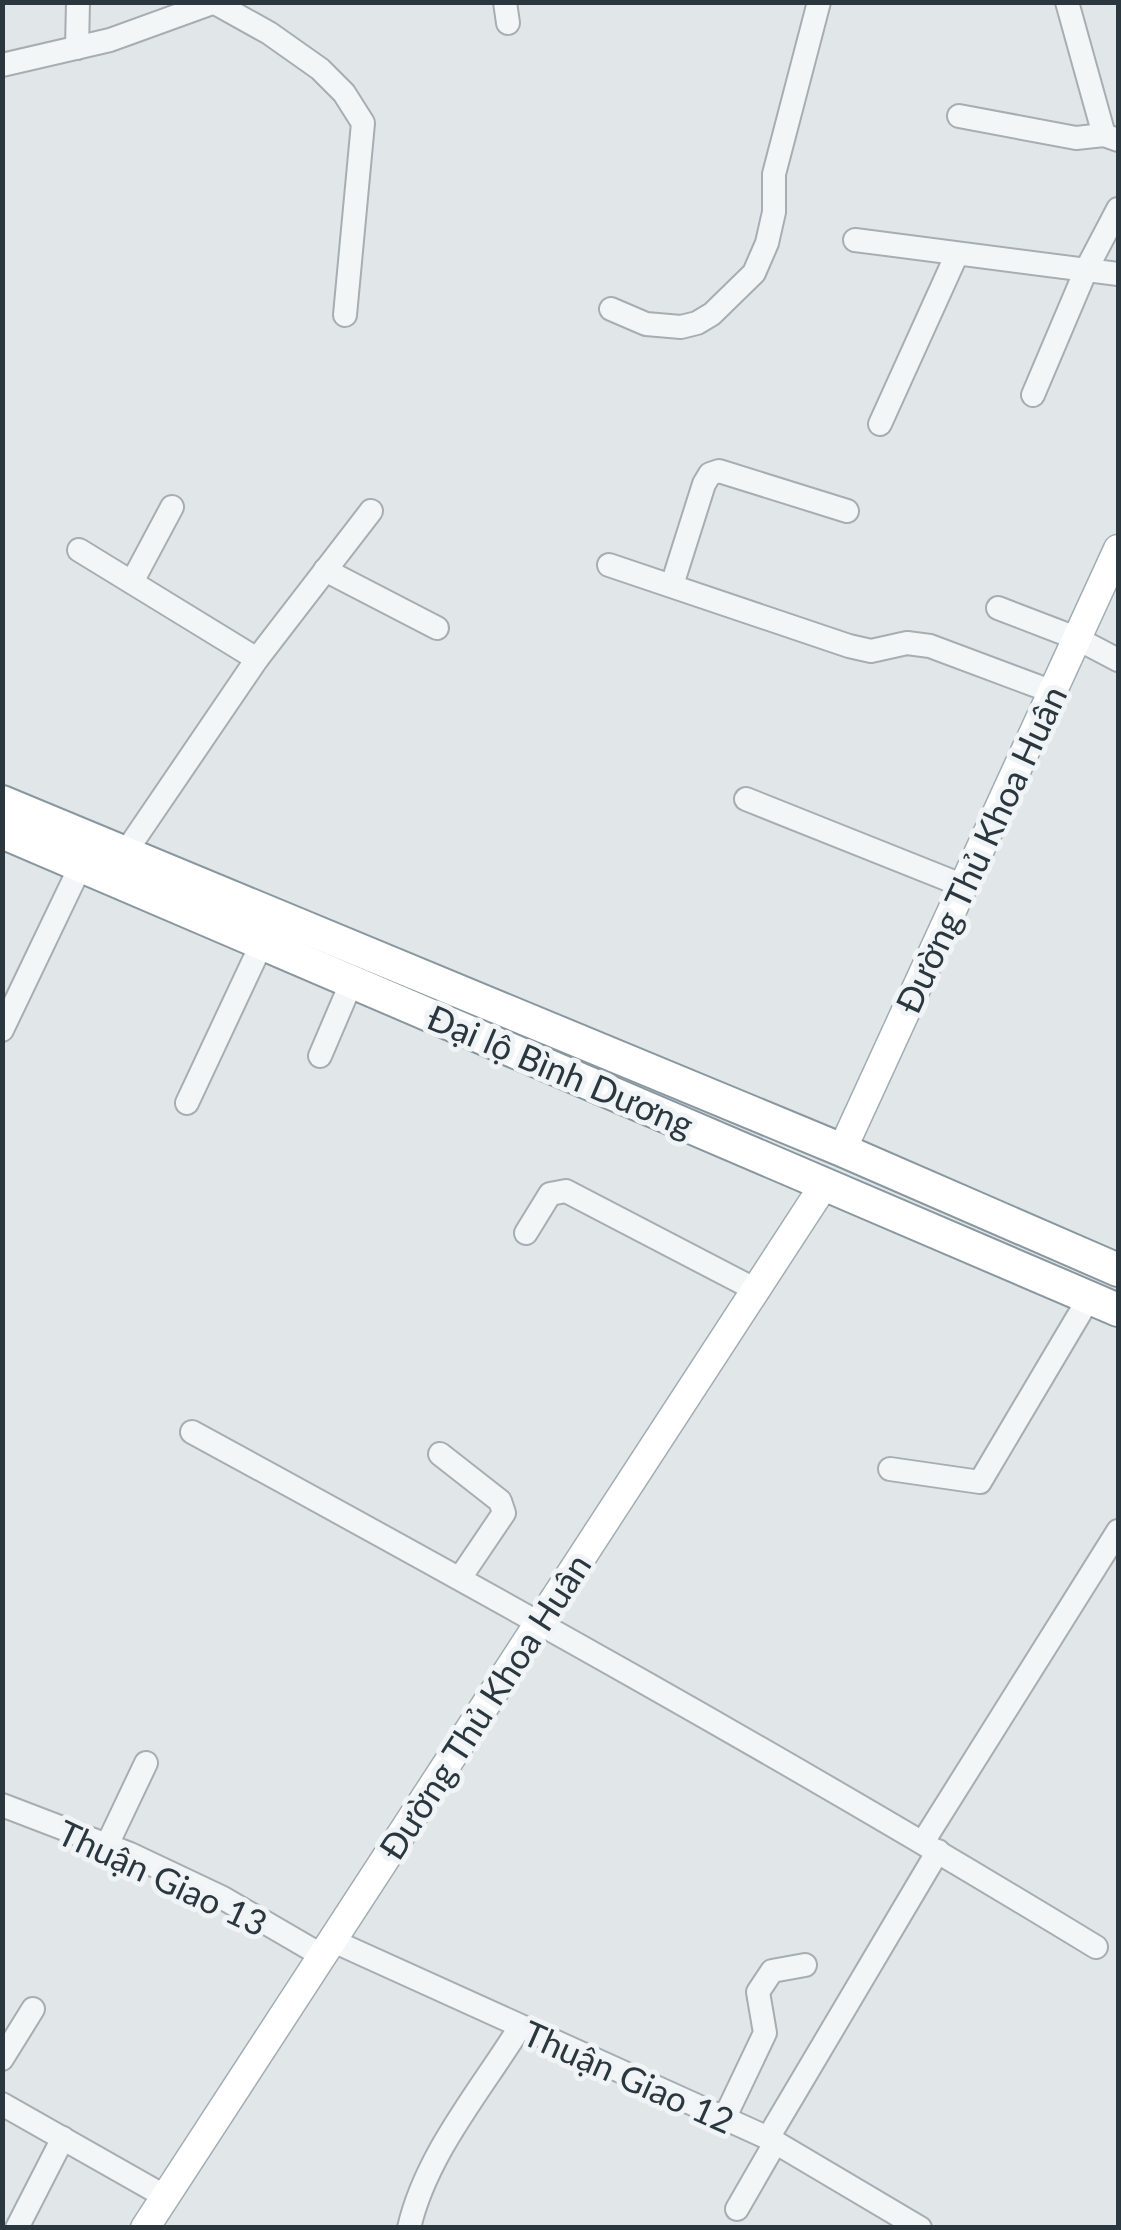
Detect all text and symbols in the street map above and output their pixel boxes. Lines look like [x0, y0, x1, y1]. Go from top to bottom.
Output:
street label: Đường Thủ Khoa Huân [886, 679, 1074, 1019]
street label: Đại lộ Bình Dương [422, 995, 700, 1145]
street label: Đường Thủ Khoa Huân [369, 1545, 599, 1867]
street label: Thuận Giao 13 [52, 1810, 274, 1944]
street label: Thuận Giao 12 [517, 2011, 741, 2141]

